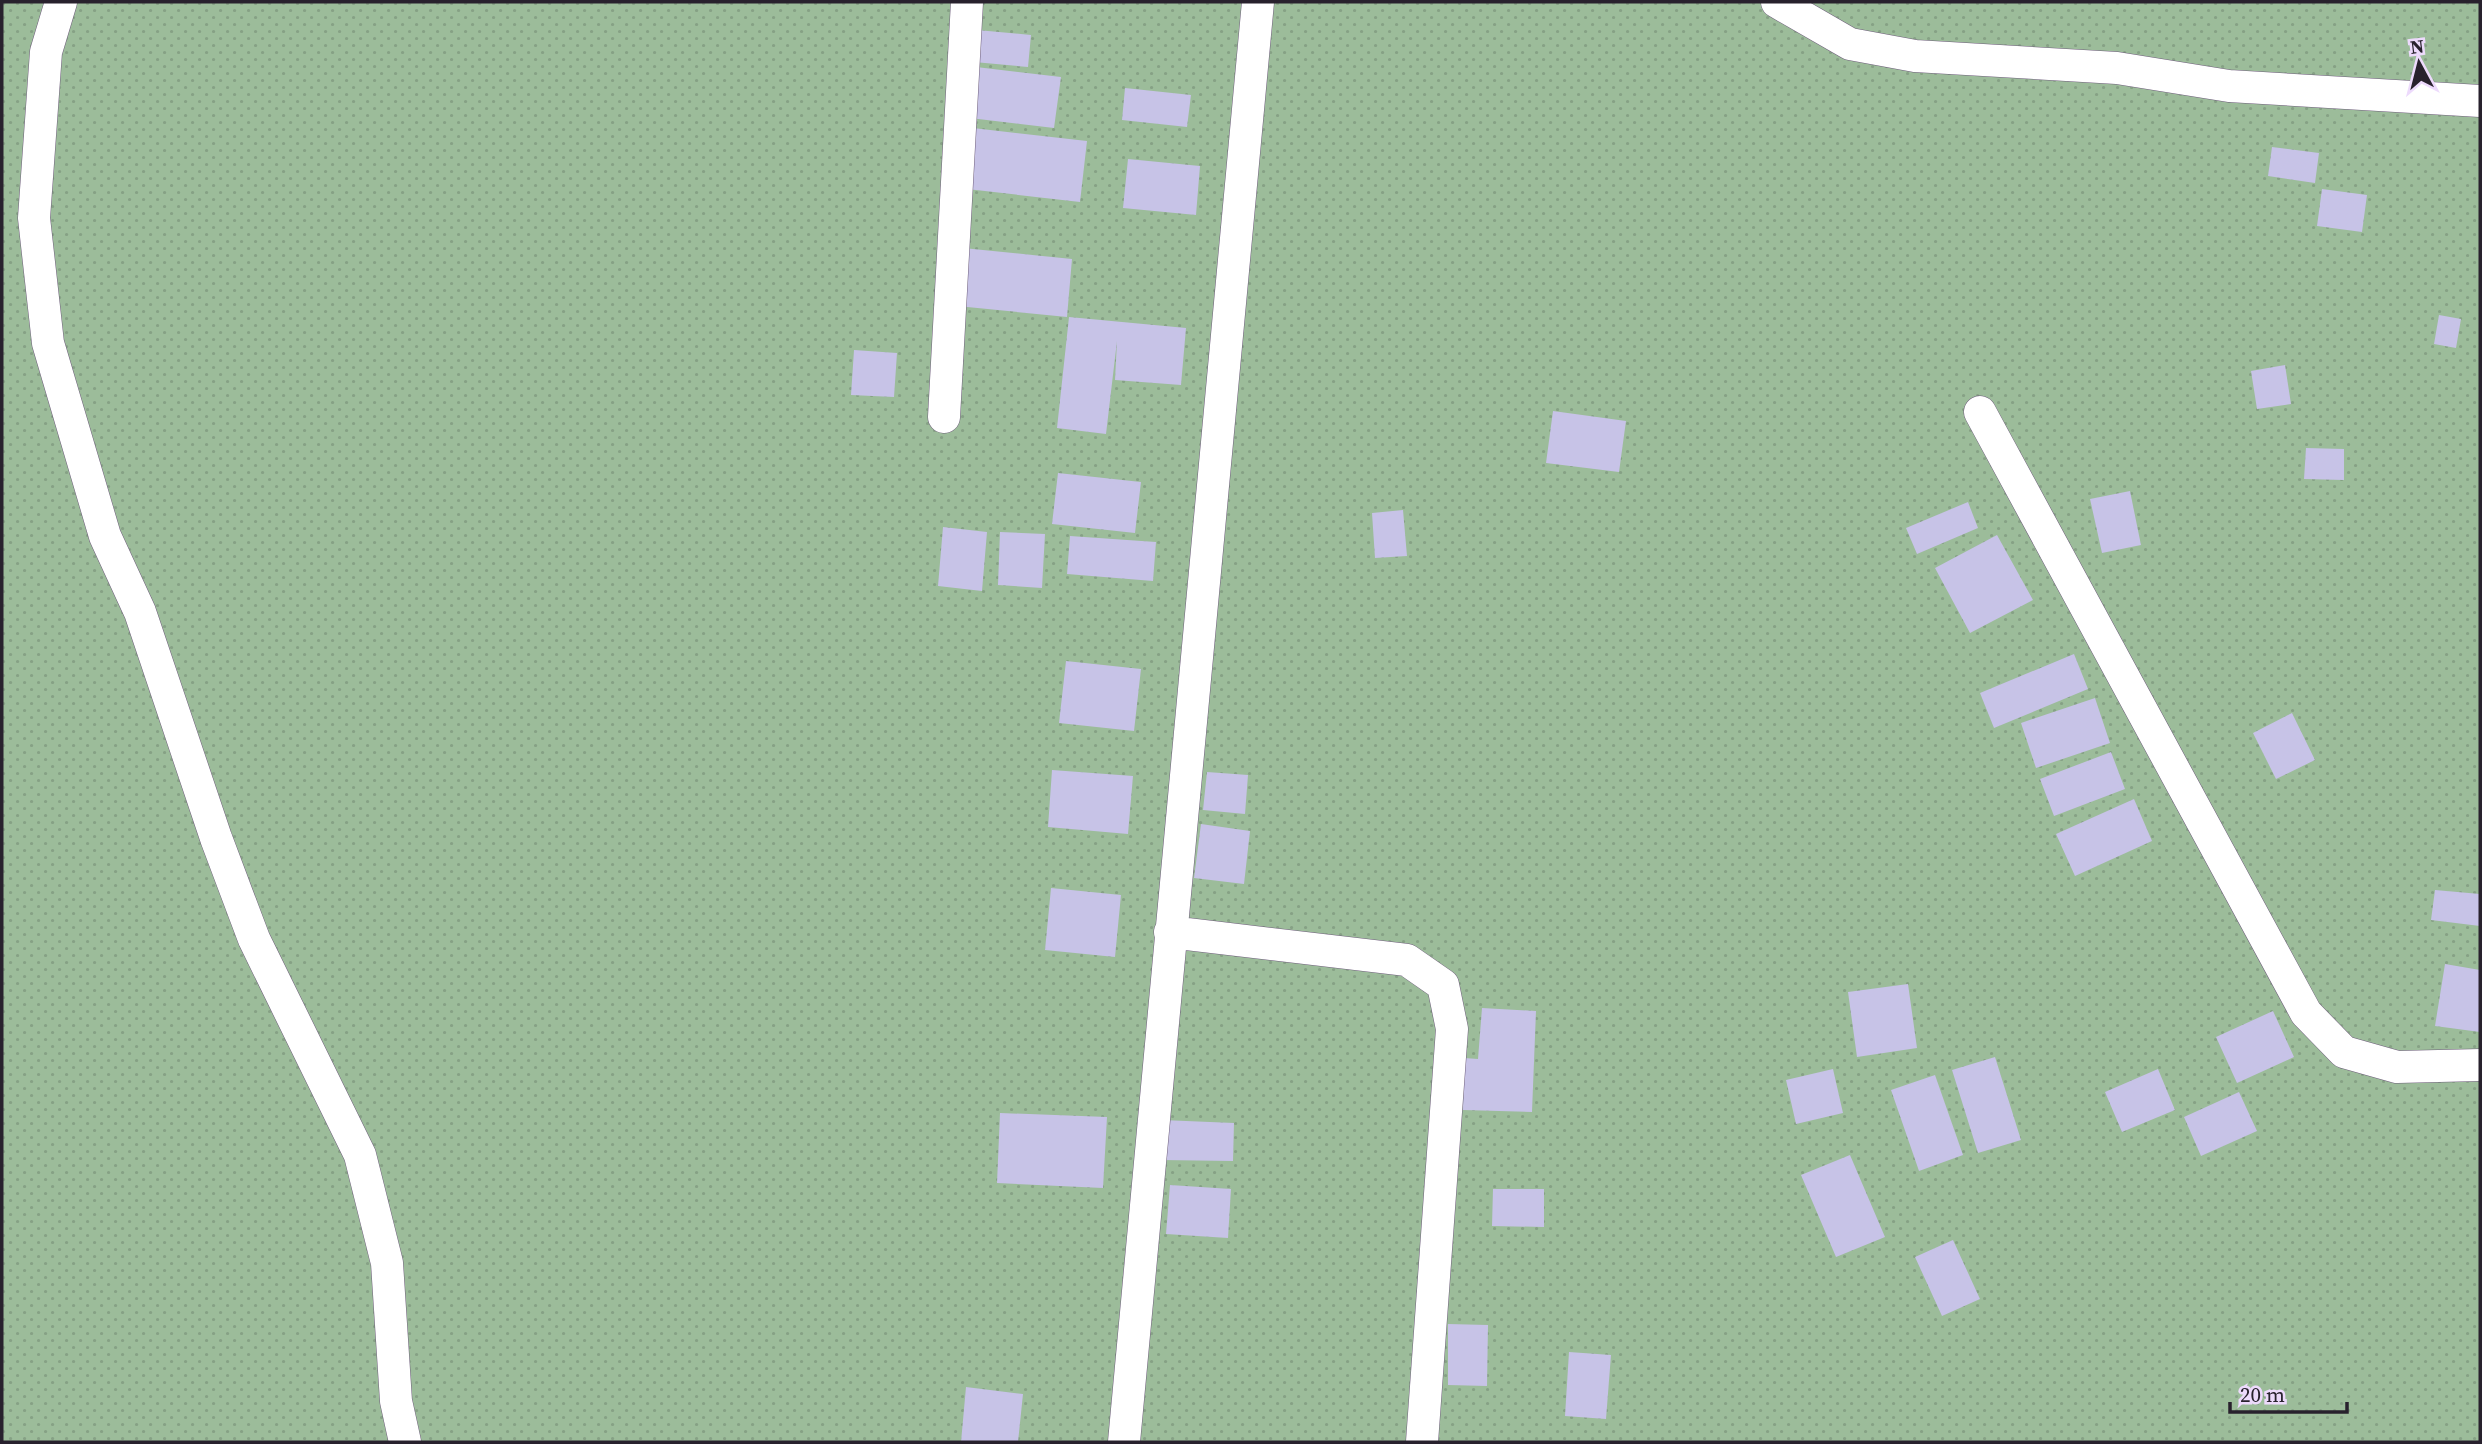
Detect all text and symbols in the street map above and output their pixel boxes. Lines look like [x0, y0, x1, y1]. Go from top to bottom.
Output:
north arrow [2384, 28, 2454, 98]
text: N [2408, 32, 2426, 60]
scale bar [2230, 1370, 2347, 1414]
text: 20 m [2240, 1380, 2285, 1409]

